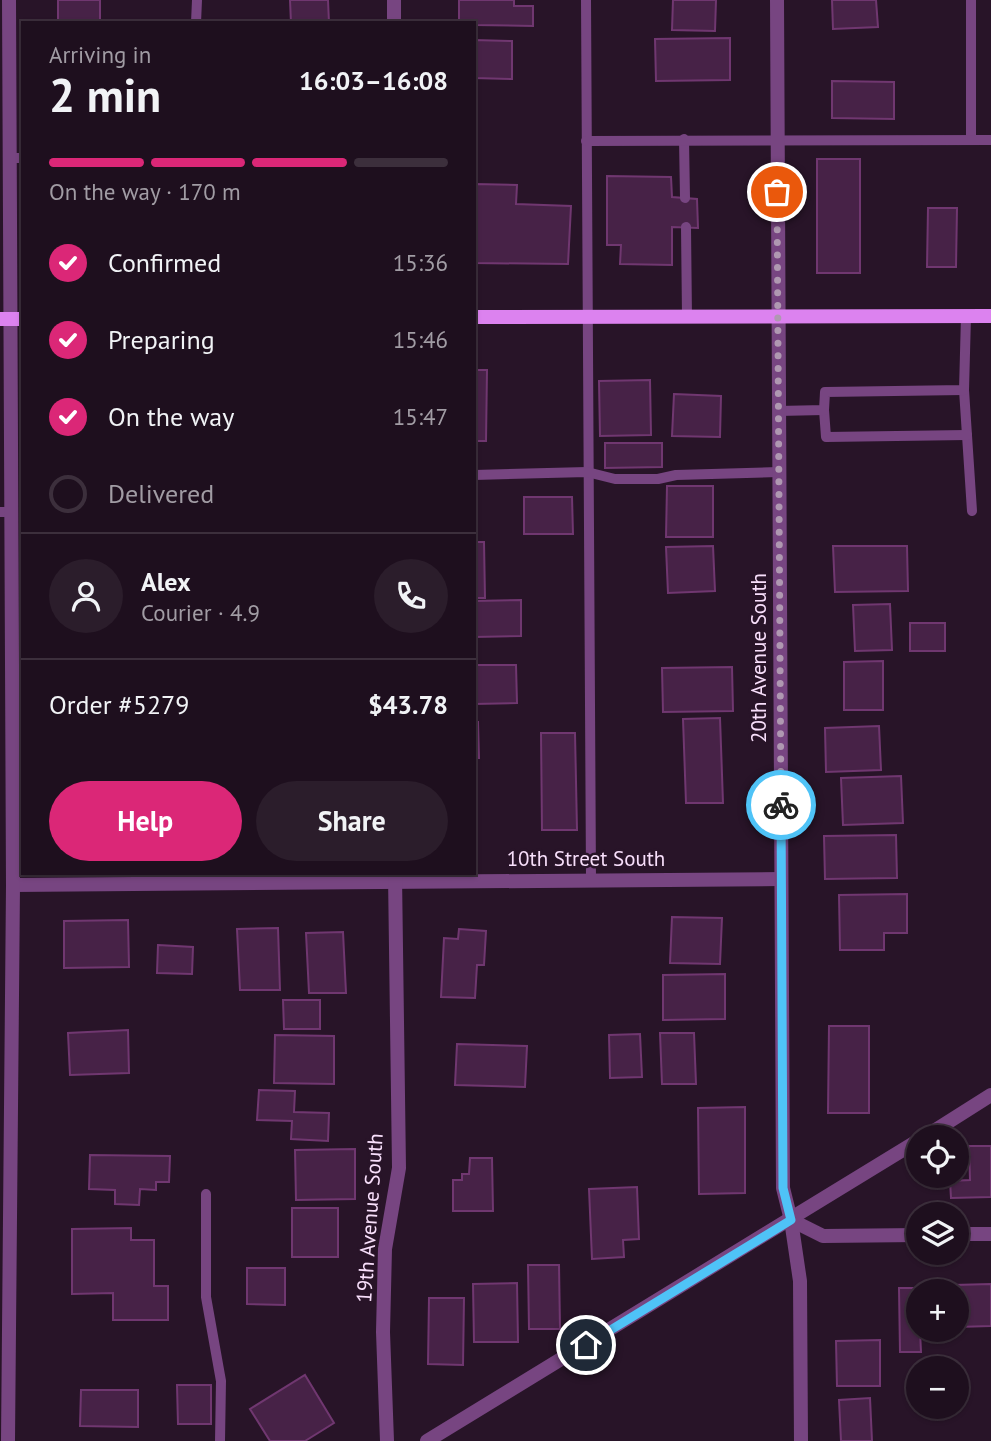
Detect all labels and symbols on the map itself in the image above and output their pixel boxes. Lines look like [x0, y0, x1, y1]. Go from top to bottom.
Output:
pin [747, 162, 807, 222]
street label: 20th Avenue South [745, 573, 772, 743]
courier [746, 770, 816, 840]
street label: 10th Street South [507, 845, 665, 872]
street label: 19th Avenue South [350, 1132, 389, 1304]
pin [556, 1315, 616, 1375]

